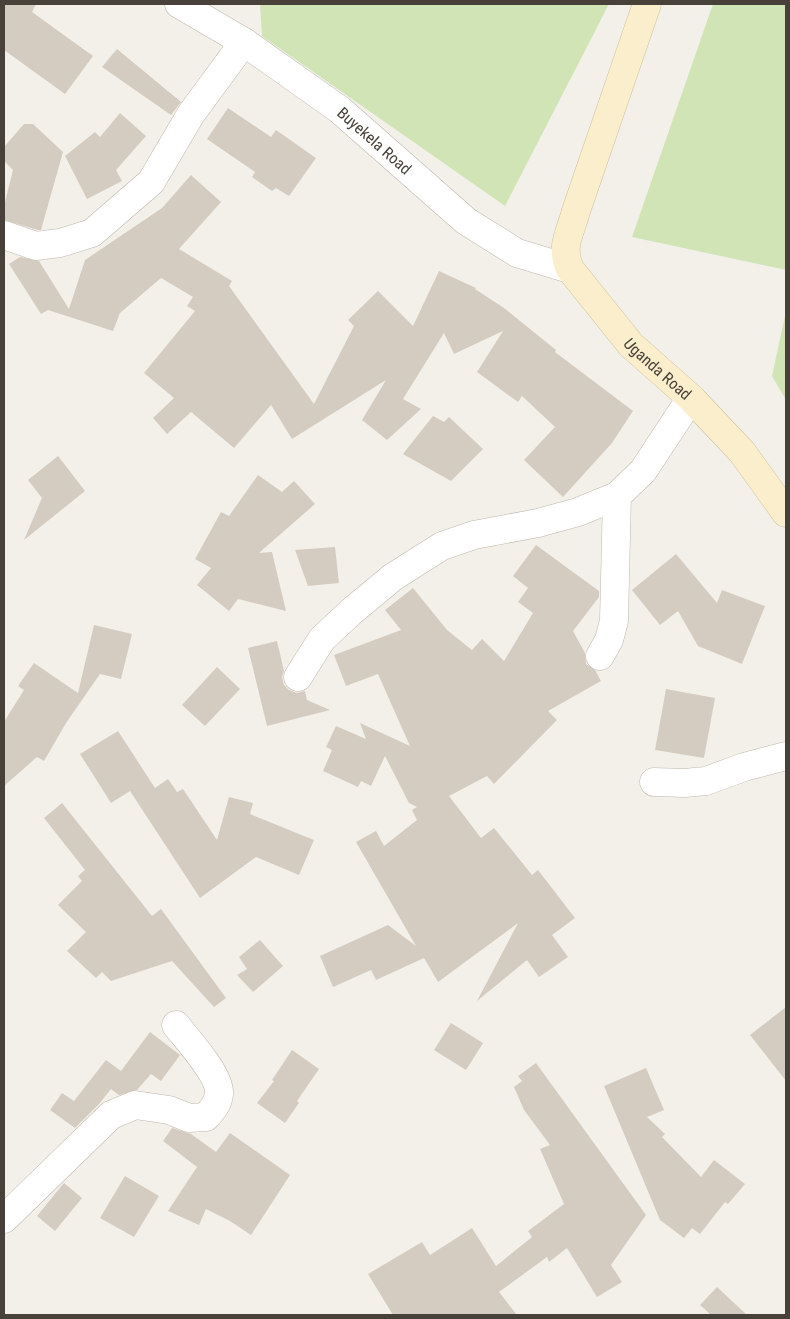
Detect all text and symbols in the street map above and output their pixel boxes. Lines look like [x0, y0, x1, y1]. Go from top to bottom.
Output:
street label: Buyekela Road [334, 103, 415, 178]
street label: Uganda Road [620, 334, 695, 403]

